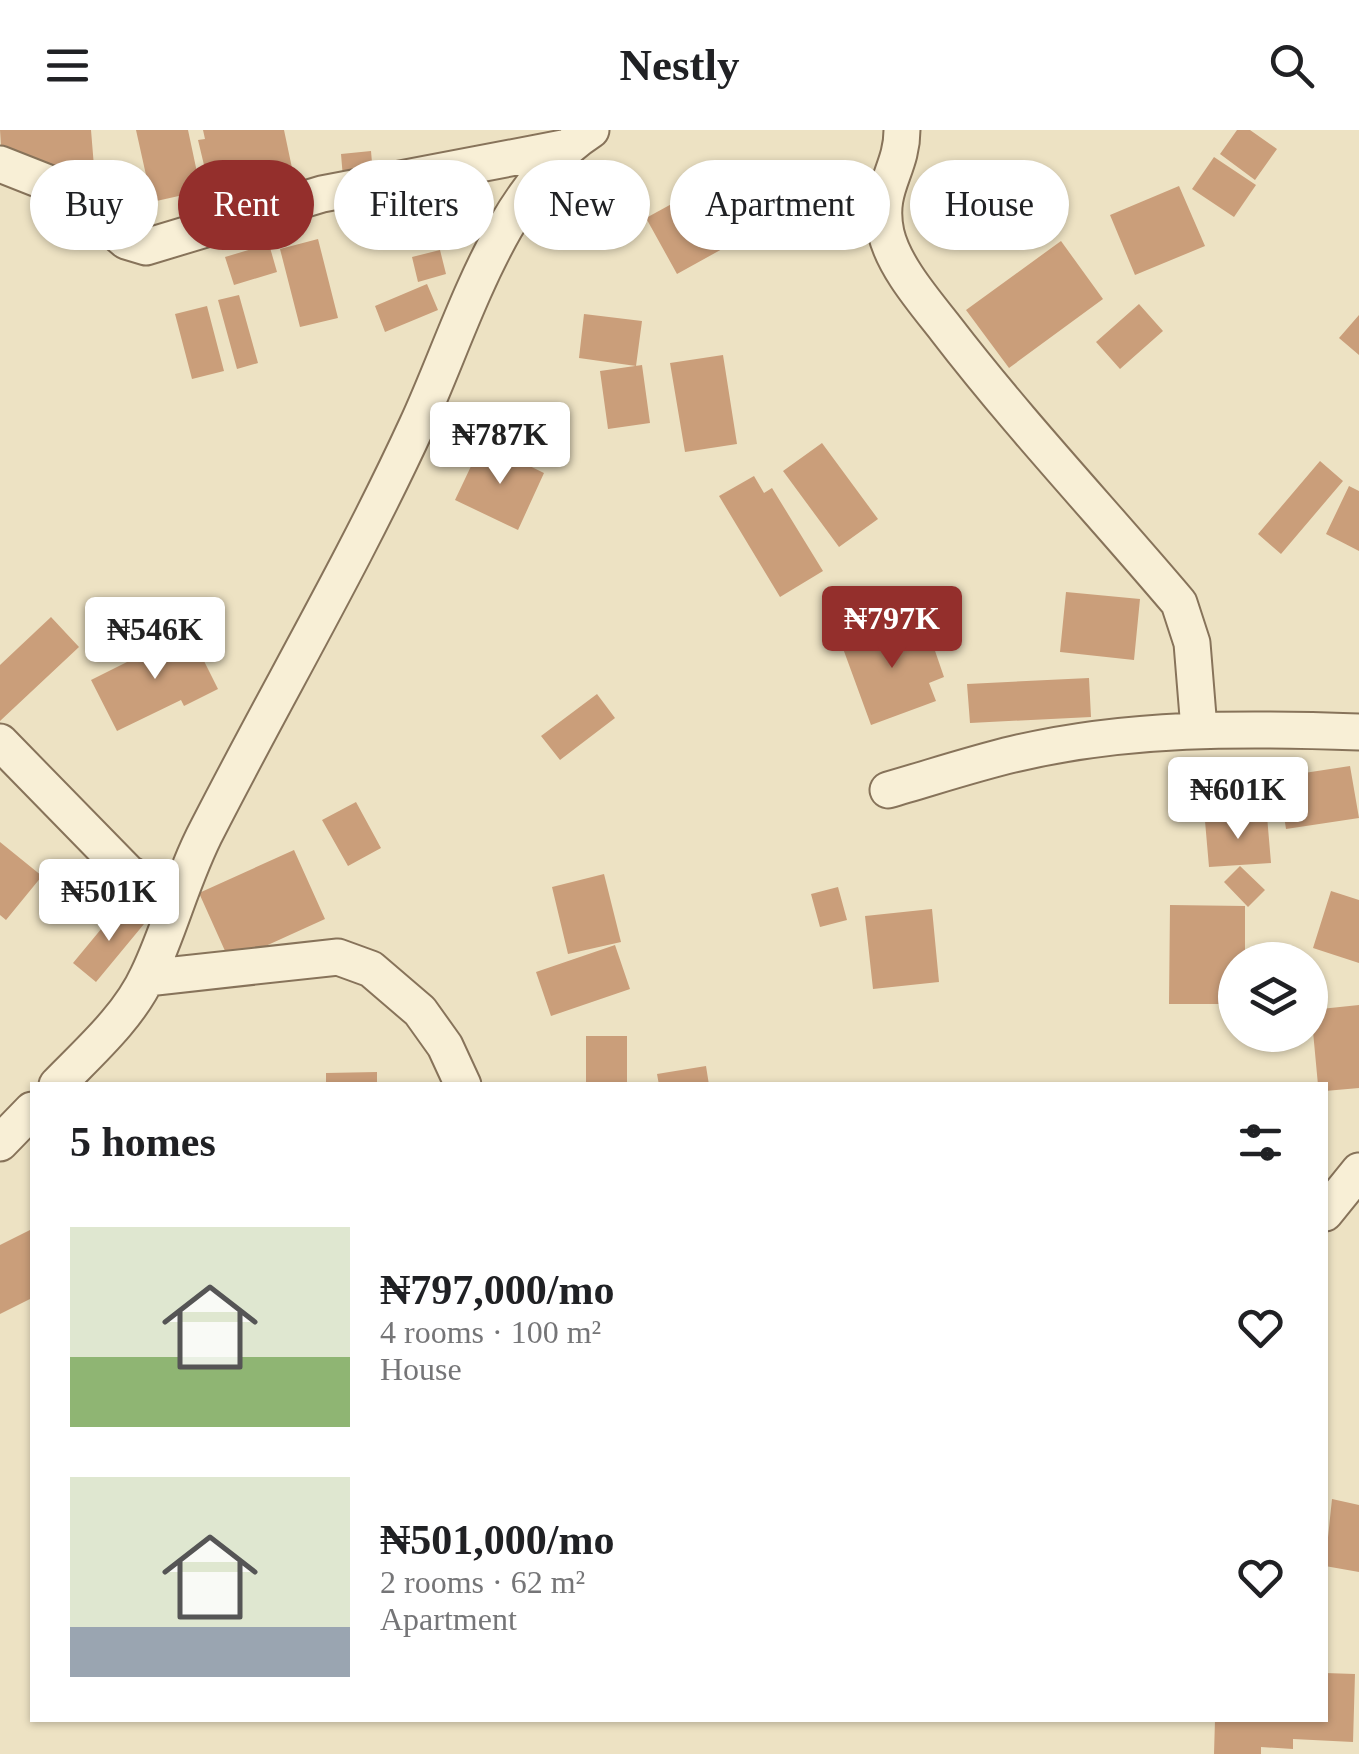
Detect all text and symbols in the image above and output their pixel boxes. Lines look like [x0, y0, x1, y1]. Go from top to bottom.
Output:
icon: menu [40, 38, 95, 93]
icon: search [1264, 38, 1319, 93]
text: Nestly [620, 40, 739, 90]
chip: Buy [30, 160, 158, 250]
chip: Rent [178, 160, 314, 250]
chip: Filters [334, 160, 494, 250]
chip: New [514, 160, 650, 250]
chip: Apartment [670, 160, 890, 250]
chip: House [910, 160, 1069, 250]
pin: ₦787K [430, 402, 570, 487]
text: ₦787K [452, 416, 548, 452]
pin: ₦797K [822, 586, 962, 671]
pin: ₦546K [85, 597, 225, 682]
text: ₦797K [844, 600, 940, 636]
text: ₦546K [107, 611, 203, 647]
pin: ₦601K [1168, 757, 1308, 842]
text: ₦601K [1190, 771, 1286, 807]
pin: ₦501K [39, 859, 179, 944]
text: ₦501K [61, 873, 157, 909]
map controls [1218, 942, 1328, 1052]
button: layers [1218, 942, 1328, 1052]
icon: filters [1233, 1115, 1288, 1170]
text: 5 homes [70, 1119, 216, 1165]
icon: home [150, 1267, 270, 1387]
text: ₦797,000/mo [380, 1267, 615, 1313]
icon: heart [1233, 1300, 1288, 1355]
text: 4 rooms · 100 m² [380, 1314, 601, 1350]
text: House [380, 1351, 462, 1387]
icon: home [150, 1517, 270, 1637]
text: ₦501,000/mo [380, 1517, 615, 1563]
icon: heart [1233, 1550, 1288, 1605]
text: 2 rooms · 62 m² [380, 1564, 585, 1600]
text: Apartment [380, 1601, 517, 1637]

